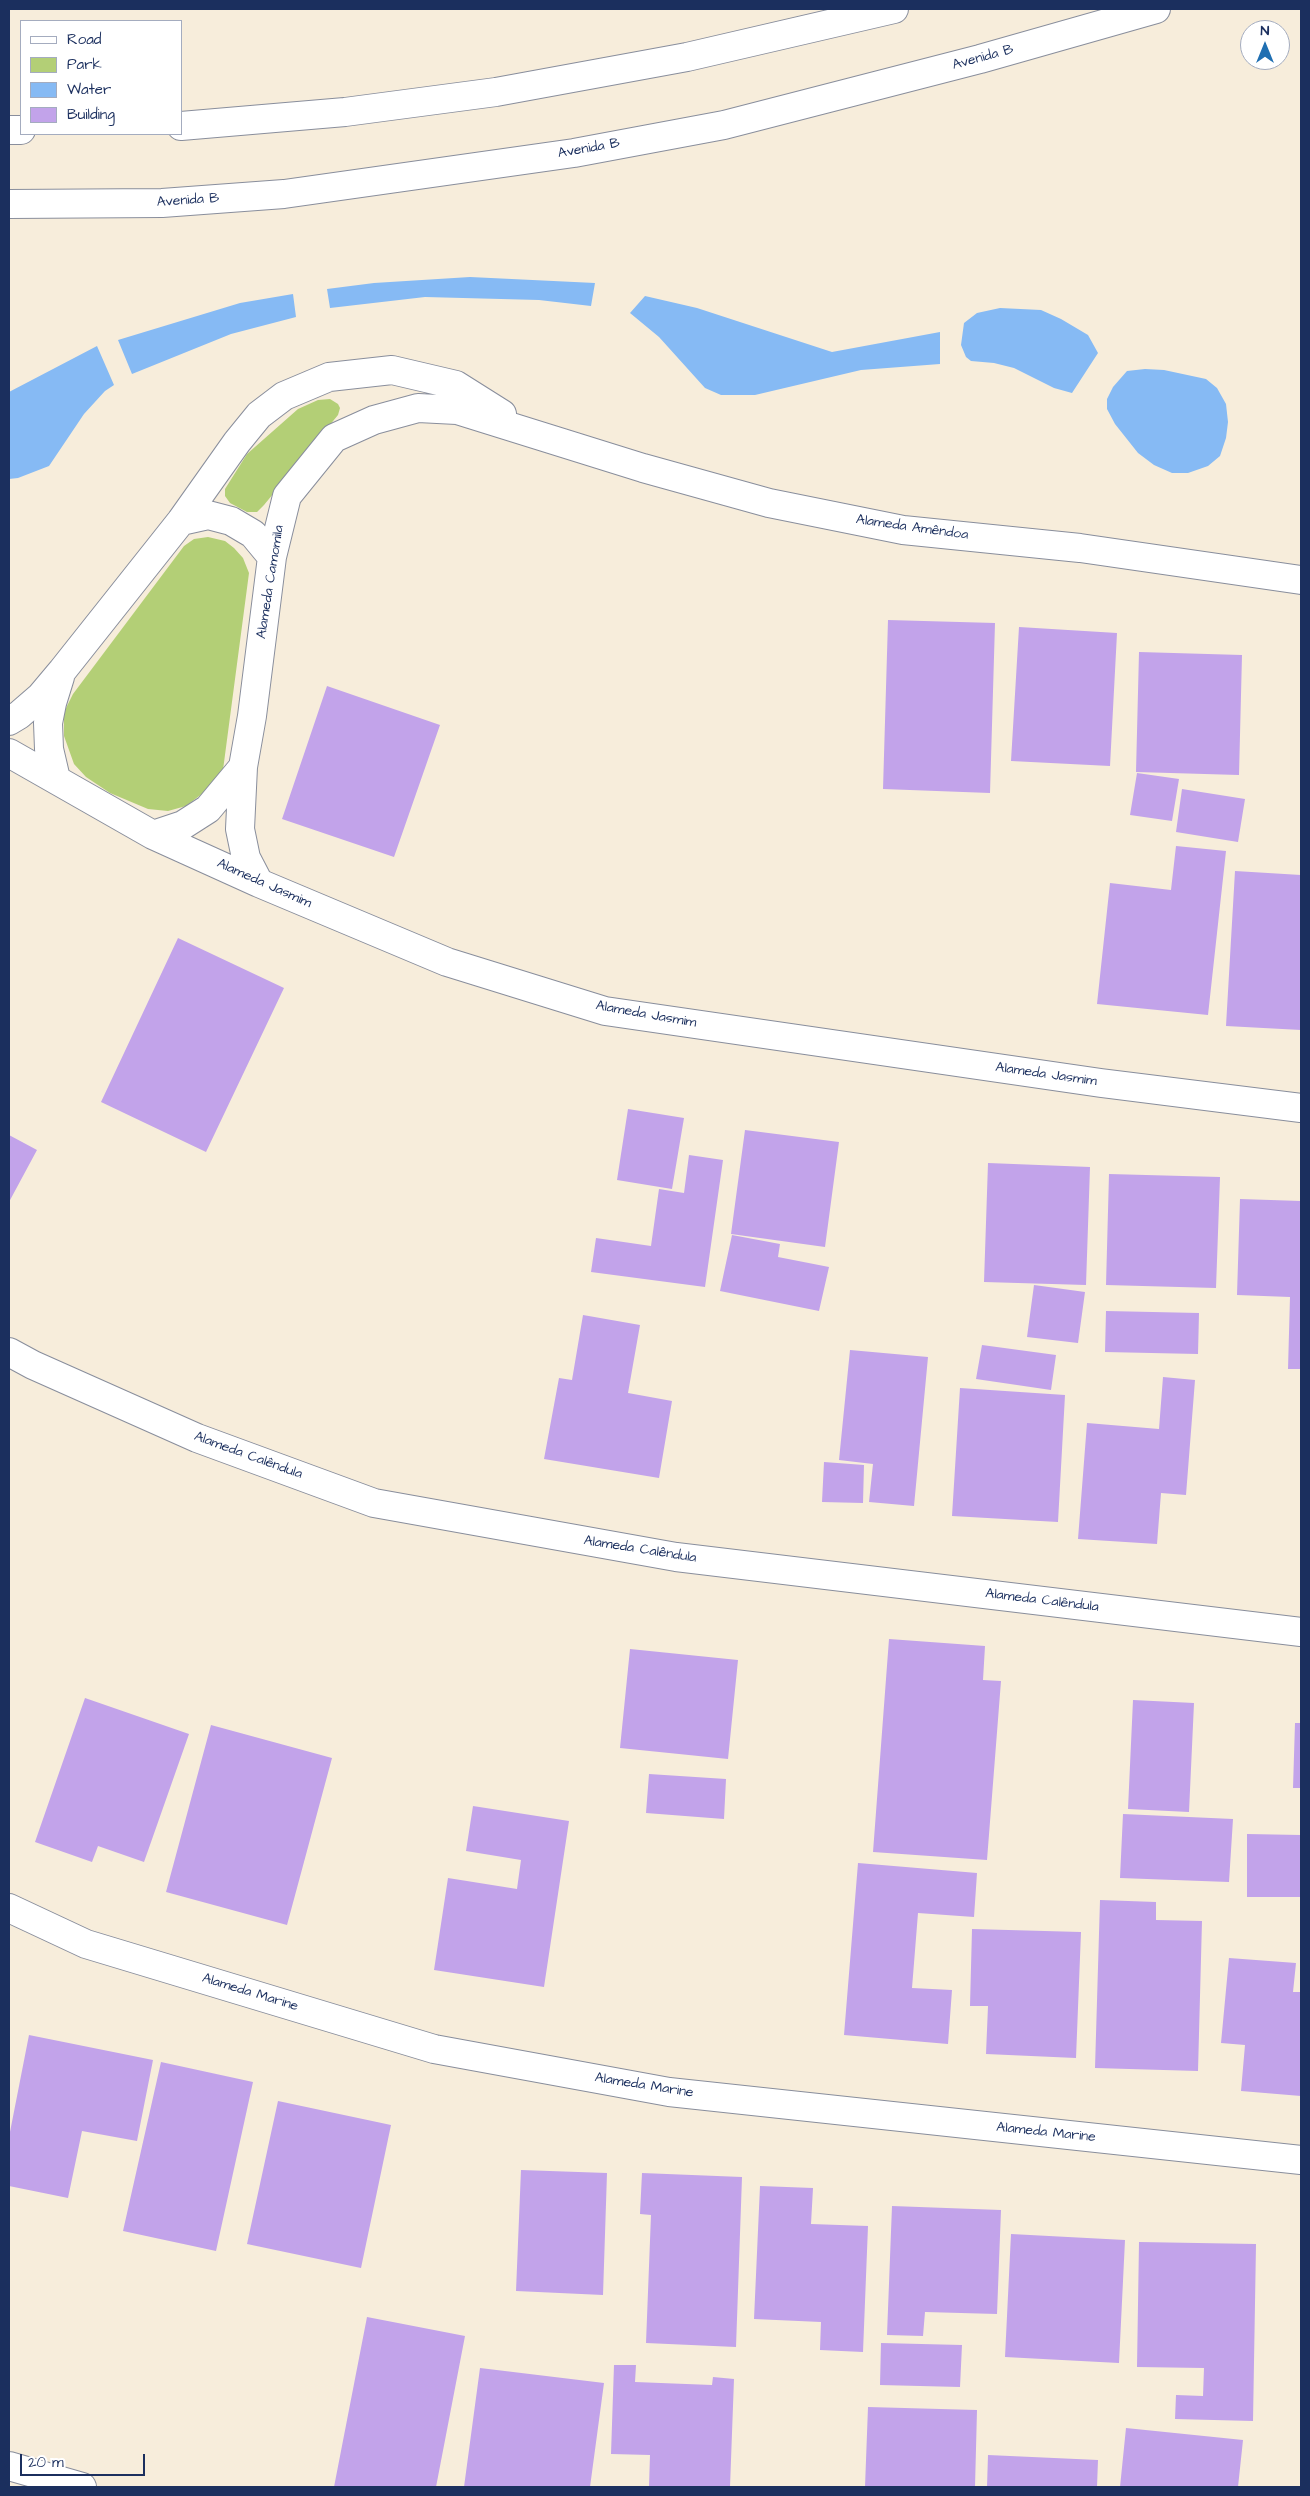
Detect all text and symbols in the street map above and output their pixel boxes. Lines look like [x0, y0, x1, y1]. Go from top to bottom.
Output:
legend [20, 20, 182, 135]
north arrow [1240, 20, 1290, 70]
text: N [1261, 21, 1269, 41]
text: Road [67, 29, 101, 50]
street label: Avenida B [951, 42, 1015, 74]
text: Park [67, 54, 102, 75]
text: Water [67, 79, 111, 100]
text: Building [67, 104, 115, 125]
street label: Avenida B [557, 135, 621, 163]
street label: Avenida B [156, 190, 220, 212]
street label: Alameda Amêndoa [855, 512, 969, 544]
street label: Alameda Camomila [254, 524, 288, 640]
street label: Alameda Jasmim [214, 856, 314, 912]
street label: Alameda Jasmim [594, 998, 698, 1032]
street label: Alameda Jasmim [994, 1060, 1098, 1090]
street label: Alameda Calêndula [192, 1429, 304, 1483]
street label: Alameda Calêndula [582, 1533, 698, 1567]
street label: Alameda Calêndula [984, 1586, 1100, 1616]
street label: Alameda Marine [200, 1970, 300, 2016]
street label: Alameda Marine [593, 2070, 695, 2102]
street label: Alameda Marine [995, 2119, 1097, 2147]
scale bar [22, 2444, 148, 2476]
text: 20 m [28, 2452, 64, 2473]

